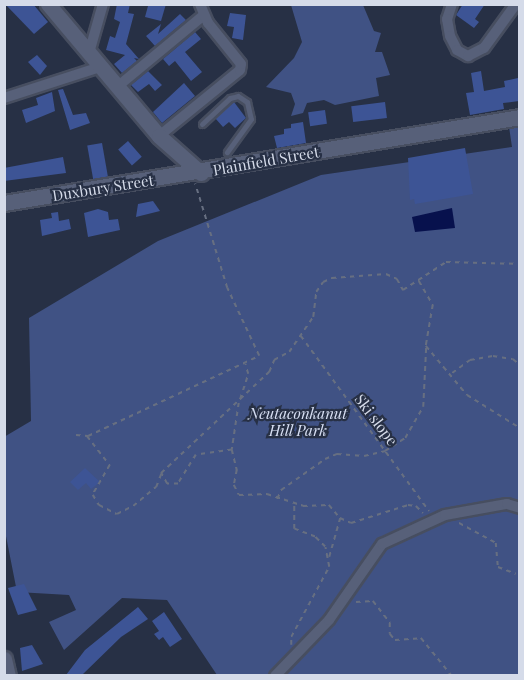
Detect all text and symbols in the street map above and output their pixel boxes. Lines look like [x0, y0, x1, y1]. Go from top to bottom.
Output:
street label: Plainfield Street [211, 143, 321, 179]
street label: Duxbury Street [51, 171, 155, 205]
street label: Ski slope [351, 391, 401, 449]
park label: Neutaconkanut Hill Park [249, 404, 347, 439]

